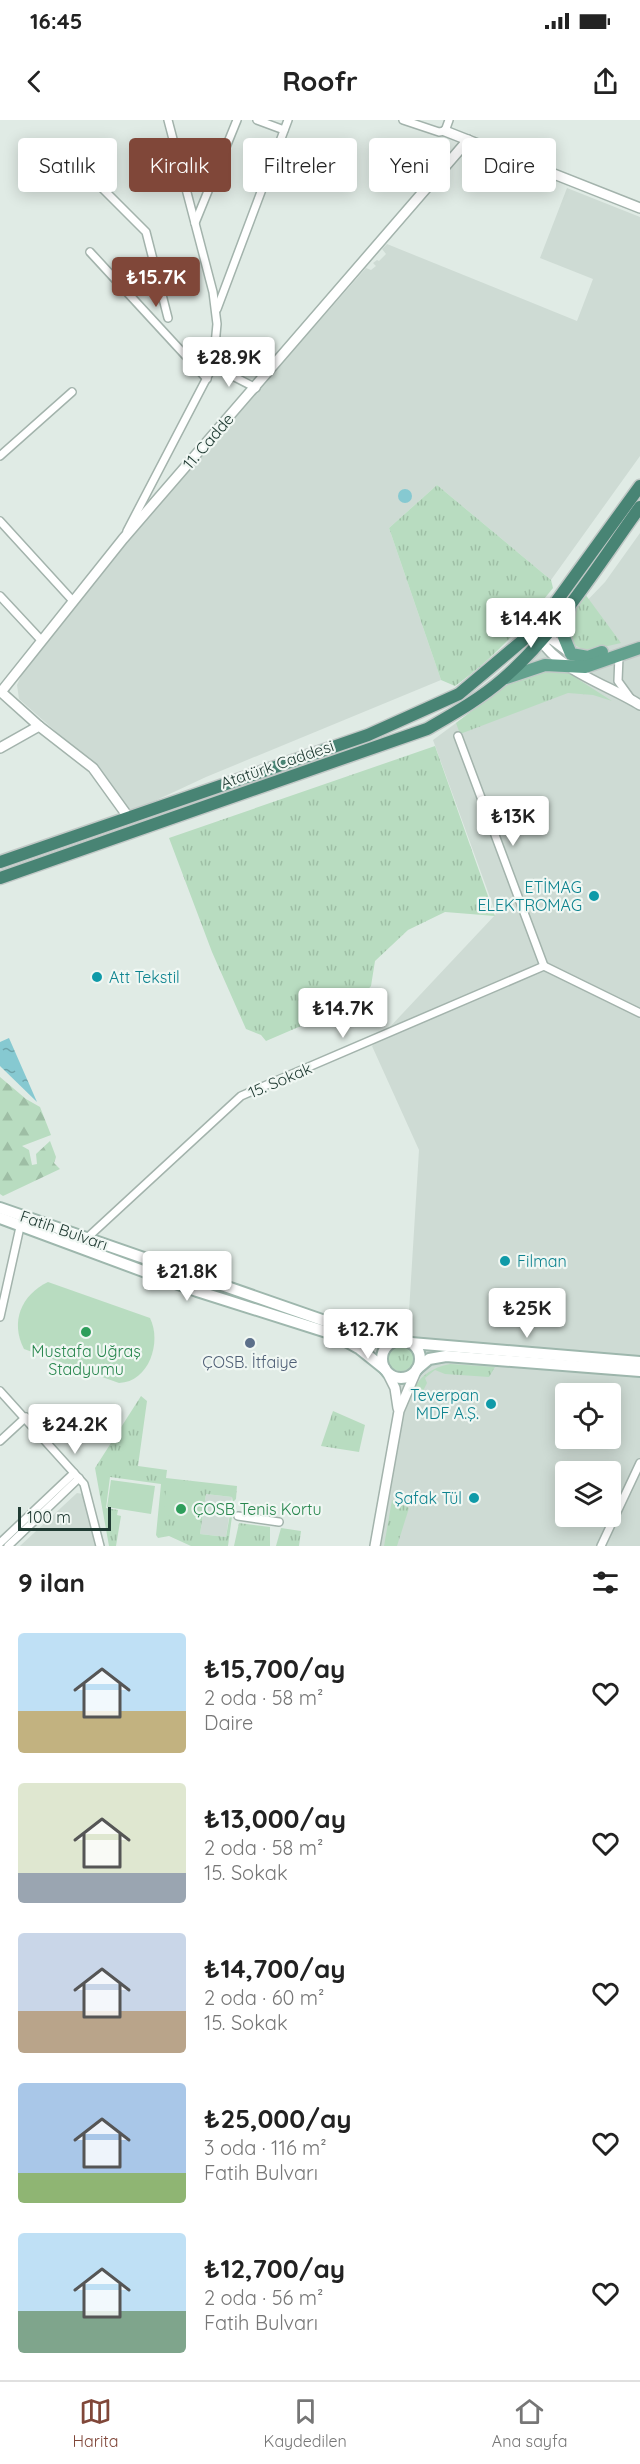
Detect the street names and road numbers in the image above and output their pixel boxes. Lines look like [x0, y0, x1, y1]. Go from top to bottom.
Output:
street label: 11. Cadde [178, 409, 238, 473]
street label: Atatürk Caddesi [218, 735, 336, 793]
street label: 15. Sokak [245, 1058, 315, 1102]
street label: Fatih Bulvarı [18, 1206, 110, 1254]

